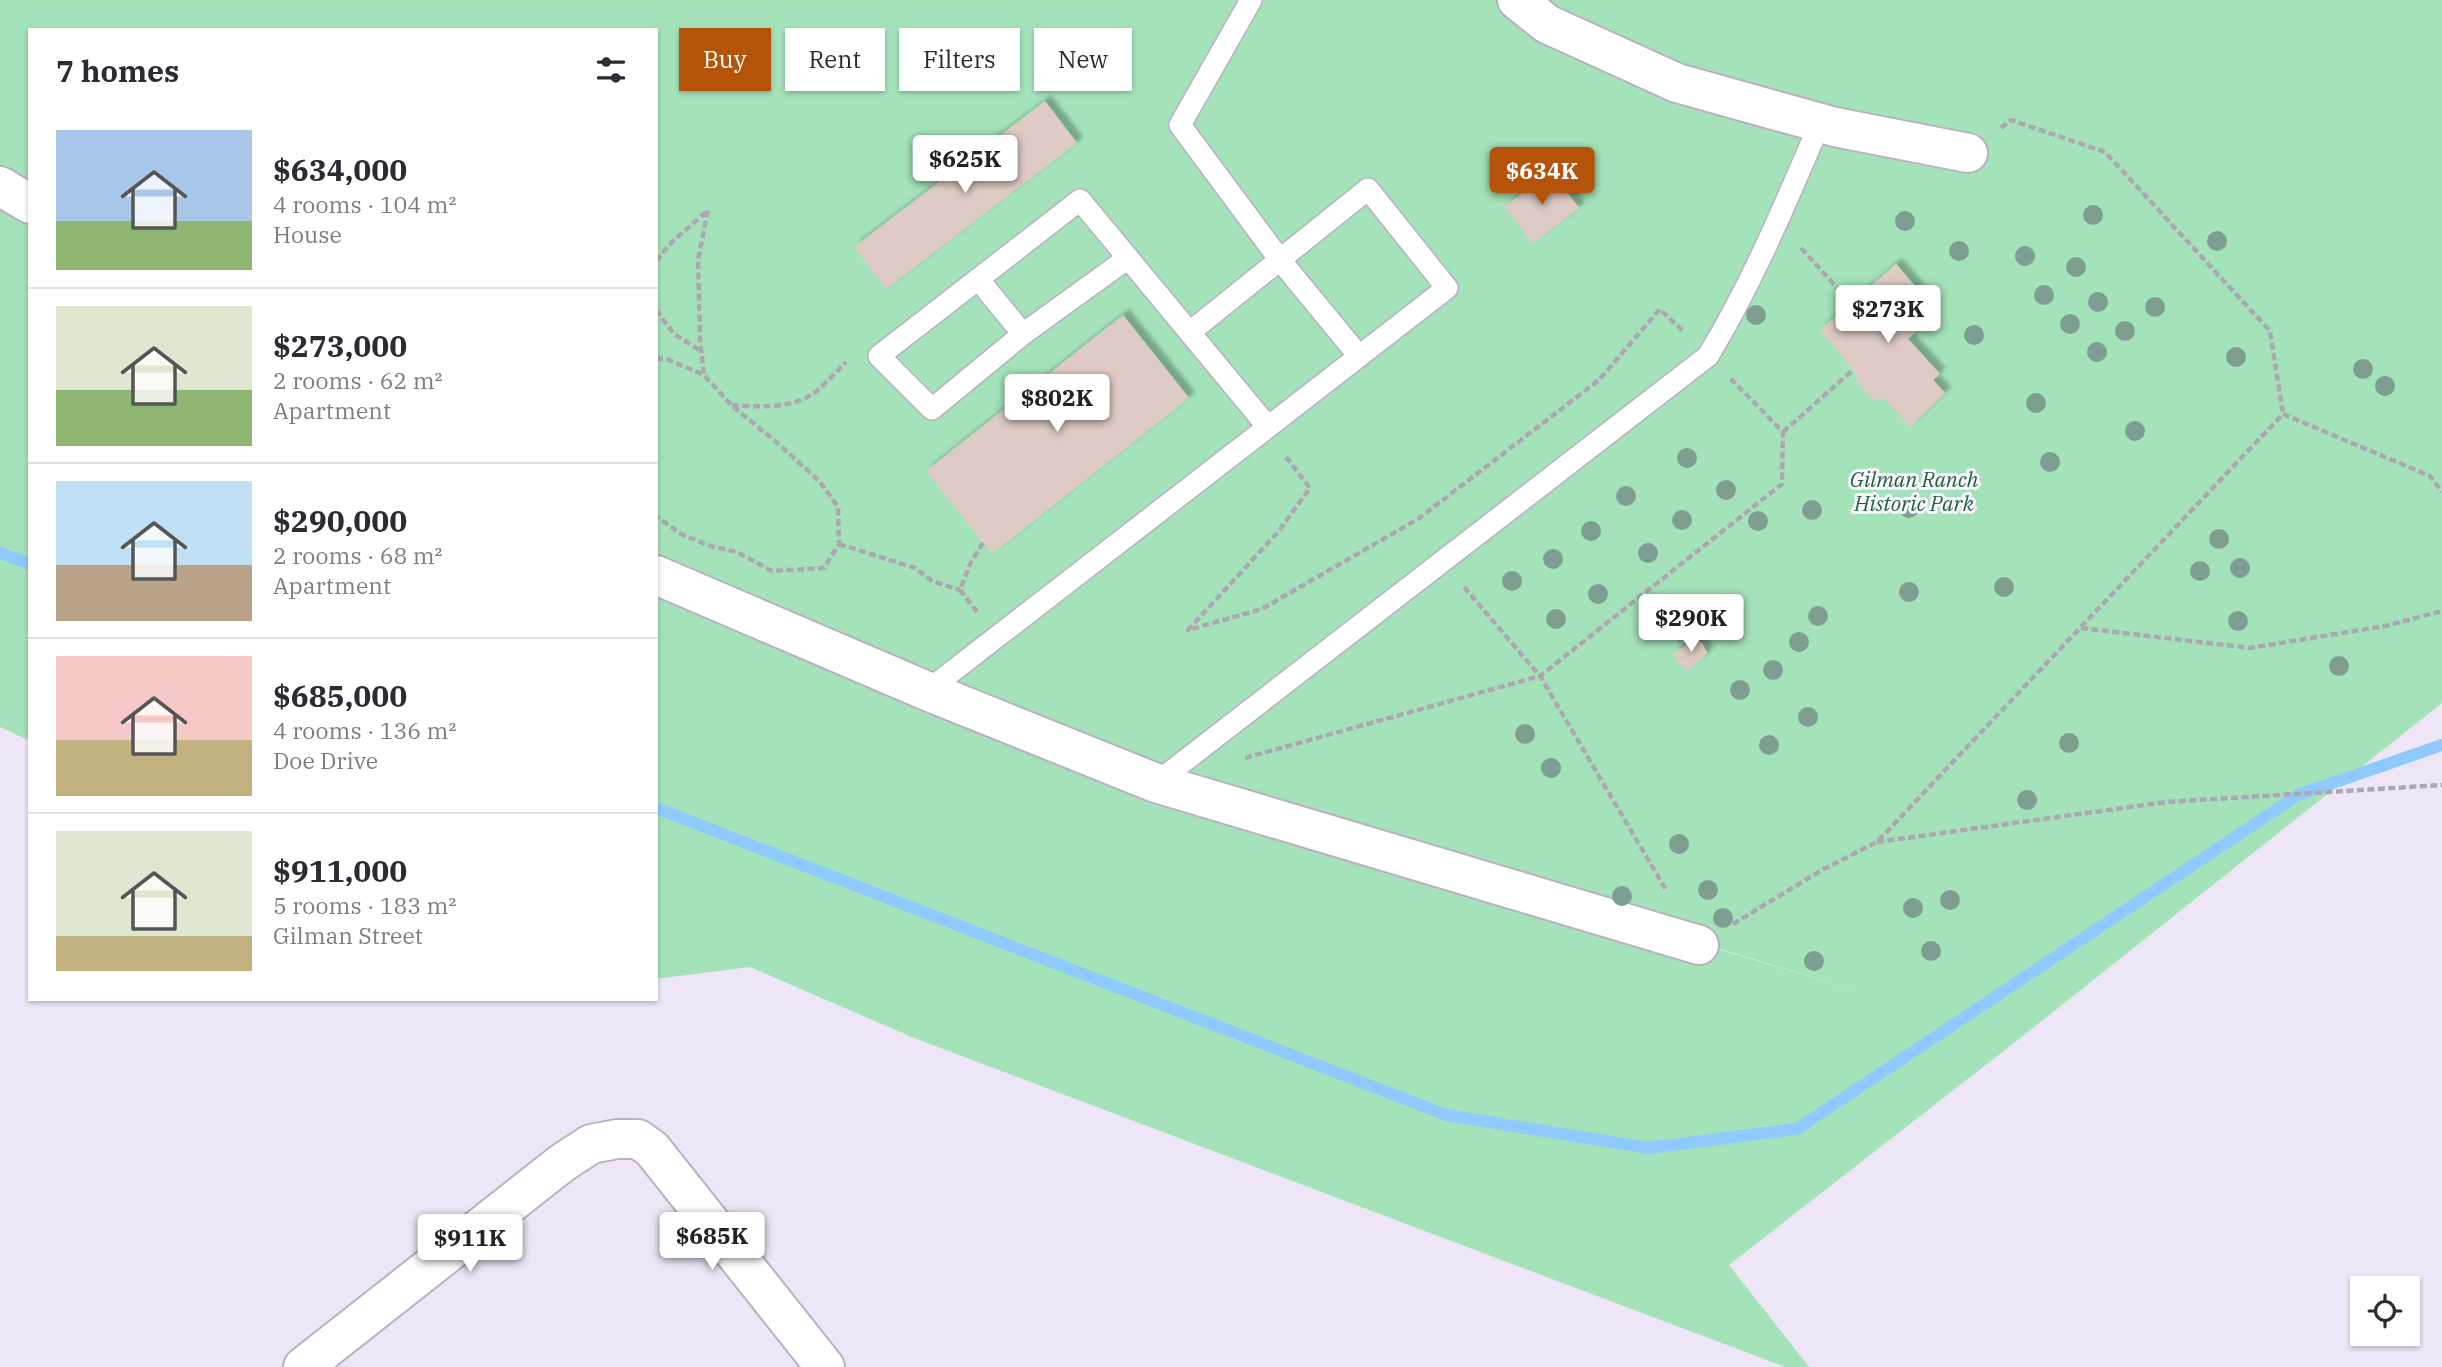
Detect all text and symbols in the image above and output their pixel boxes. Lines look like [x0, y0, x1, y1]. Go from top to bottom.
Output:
chip: Buy [679, 28, 771, 91]
chip: Rent [785, 28, 885, 91]
chip: Filters [899, 28, 1020, 91]
chip: New [1034, 28, 1132, 91]
text: 7 homes [56, 51, 179, 90]
icon: filters [592, 51, 630, 89]
pin: $625K [916, 136, 1014, 195]
text: $625K [929, 143, 1001, 173]
pin: $634K [1493, 148, 1591, 207]
text: $634,000 [273, 150, 407, 189]
text: $634K [1506, 155, 1578, 185]
icon: home [112, 158, 196, 242]
text: 4 rooms · 104 m² [273, 189, 456, 219]
text: House [273, 219, 342, 249]
pin: $273K [1839, 286, 1937, 345]
text: $273K [1852, 293, 1924, 323]
text: $273,000 [273, 326, 407, 365]
icon: home [112, 334, 196, 418]
text: 2 rooms · 62 m² [273, 365, 443, 395]
pin: $802K [1008, 374, 1106, 434]
text: $802K [1021, 382, 1093, 412]
text: Apartment [273, 395, 391, 425]
park label: Gilman Ranch Historic Park [1850, 465, 1979, 517]
text: $290,000 [273, 501, 407, 540]
icon: home [112, 509, 196, 593]
text: 2 rooms · 68 m² [273, 540, 443, 570]
text: Apartment [273, 570, 391, 600]
pin: $290K [1642, 594, 1740, 654]
text: $290K [1655, 602, 1727, 632]
text: $685,000 [273, 676, 407, 715]
icon: home [112, 684, 196, 768]
text: 4 rooms · 136 m² [273, 715, 456, 745]
text: Doe Drive [273, 745, 378, 775]
text: $911,000 [273, 851, 407, 890]
icon: home [112, 859, 196, 943]
text: 5 rooms · 183 m² [273, 890, 456, 920]
text: Gilman Street [273, 920, 423, 950]
pin: $685K [663, 1212, 761, 1272]
pin: $911K [421, 1214, 519, 1274]
text: $685K [676, 1220, 748, 1250]
text: $911K [434, 1222, 506, 1252]
map controls [2350, 1276, 2420, 1346]
button: locate [2350, 1276, 2420, 1346]

